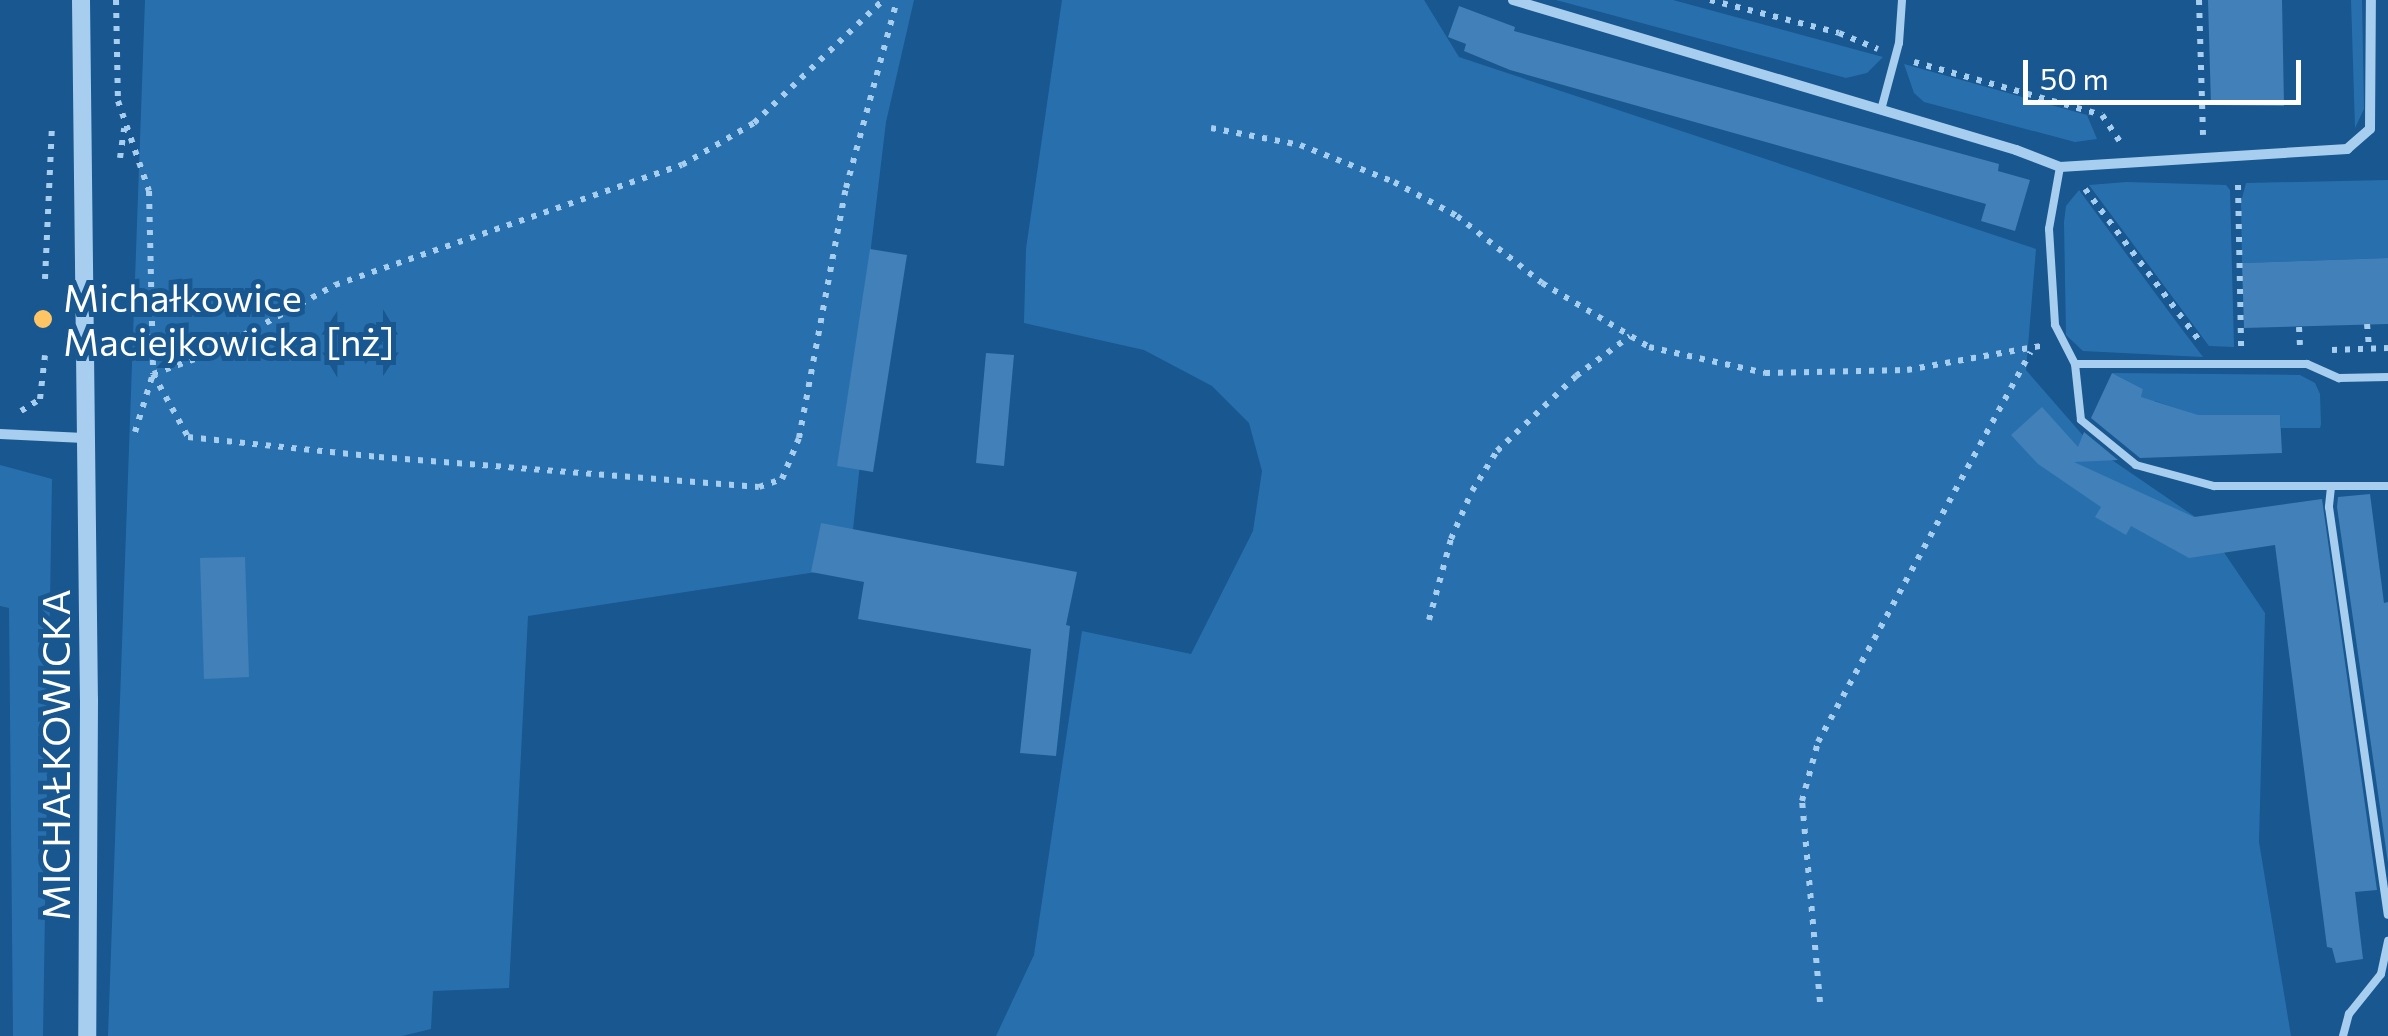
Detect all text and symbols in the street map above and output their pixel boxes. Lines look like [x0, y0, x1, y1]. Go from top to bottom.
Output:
scale bar [2028, 40, 2306, 102]
text: 50 m [2040, 59, 2109, 96]
place label: Michałkowice Maciejkowicka [nż] [63, 274, 395, 363]
marker: Michałkowice Maciejkowicka [nż] [32, 308, 54, 330]
street label: MICHAŁKOWICKA [32, 589, 78, 921]

